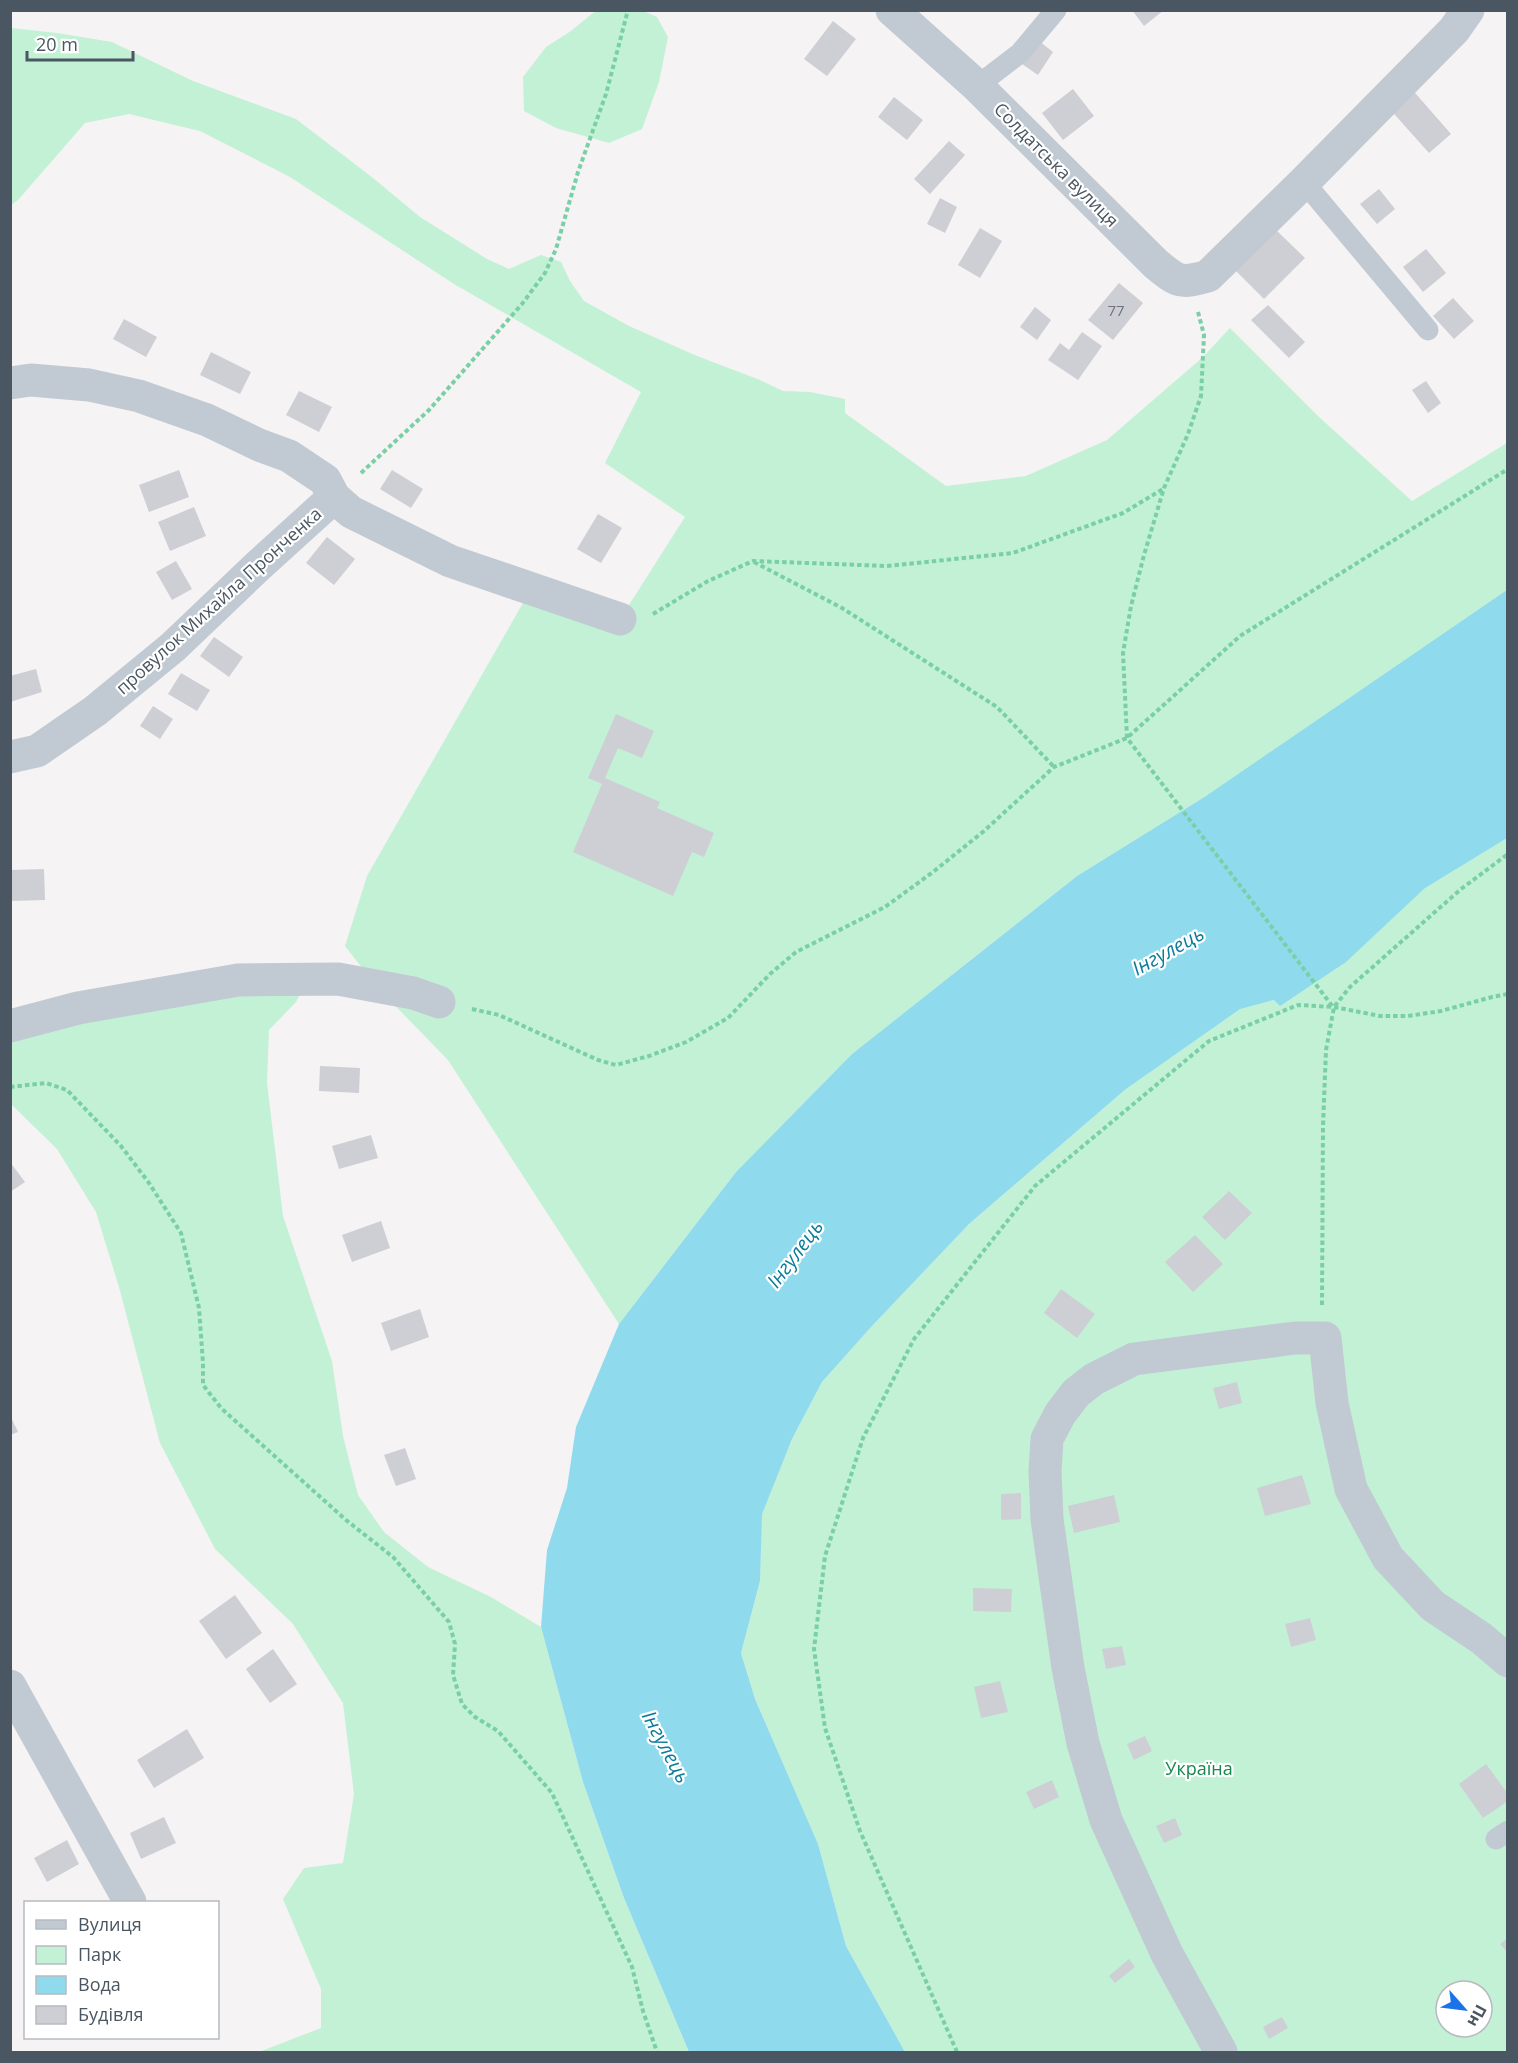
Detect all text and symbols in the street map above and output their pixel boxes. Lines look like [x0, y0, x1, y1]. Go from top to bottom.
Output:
scale bar [27, 24, 134, 62]
text: 20 m [36, 32, 78, 56]
street label: Солдатська вулиця [989, 97, 1124, 232]
house number: 77 [1107, 300, 1125, 320]
street label: провулок Михайла Пронченка [110, 501, 326, 699]
water label: Інгулець [1127, 920, 1209, 981]
water label: Інгулець [760, 1214, 829, 1293]
water label: Інгулець [636, 1706, 697, 1788]
park label: Україна [1165, 1756, 1233, 1780]
legend [24, 1901, 219, 2039]
text: Вулиця [78, 1912, 142, 1936]
text: Парк [78, 1942, 122, 1966]
text: Вода [78, 1972, 121, 1996]
north arrow [1434, 1979, 1494, 2039]
text: Пн [1462, 2001, 1492, 2031]
text: Будівля [78, 2002, 144, 2026]

